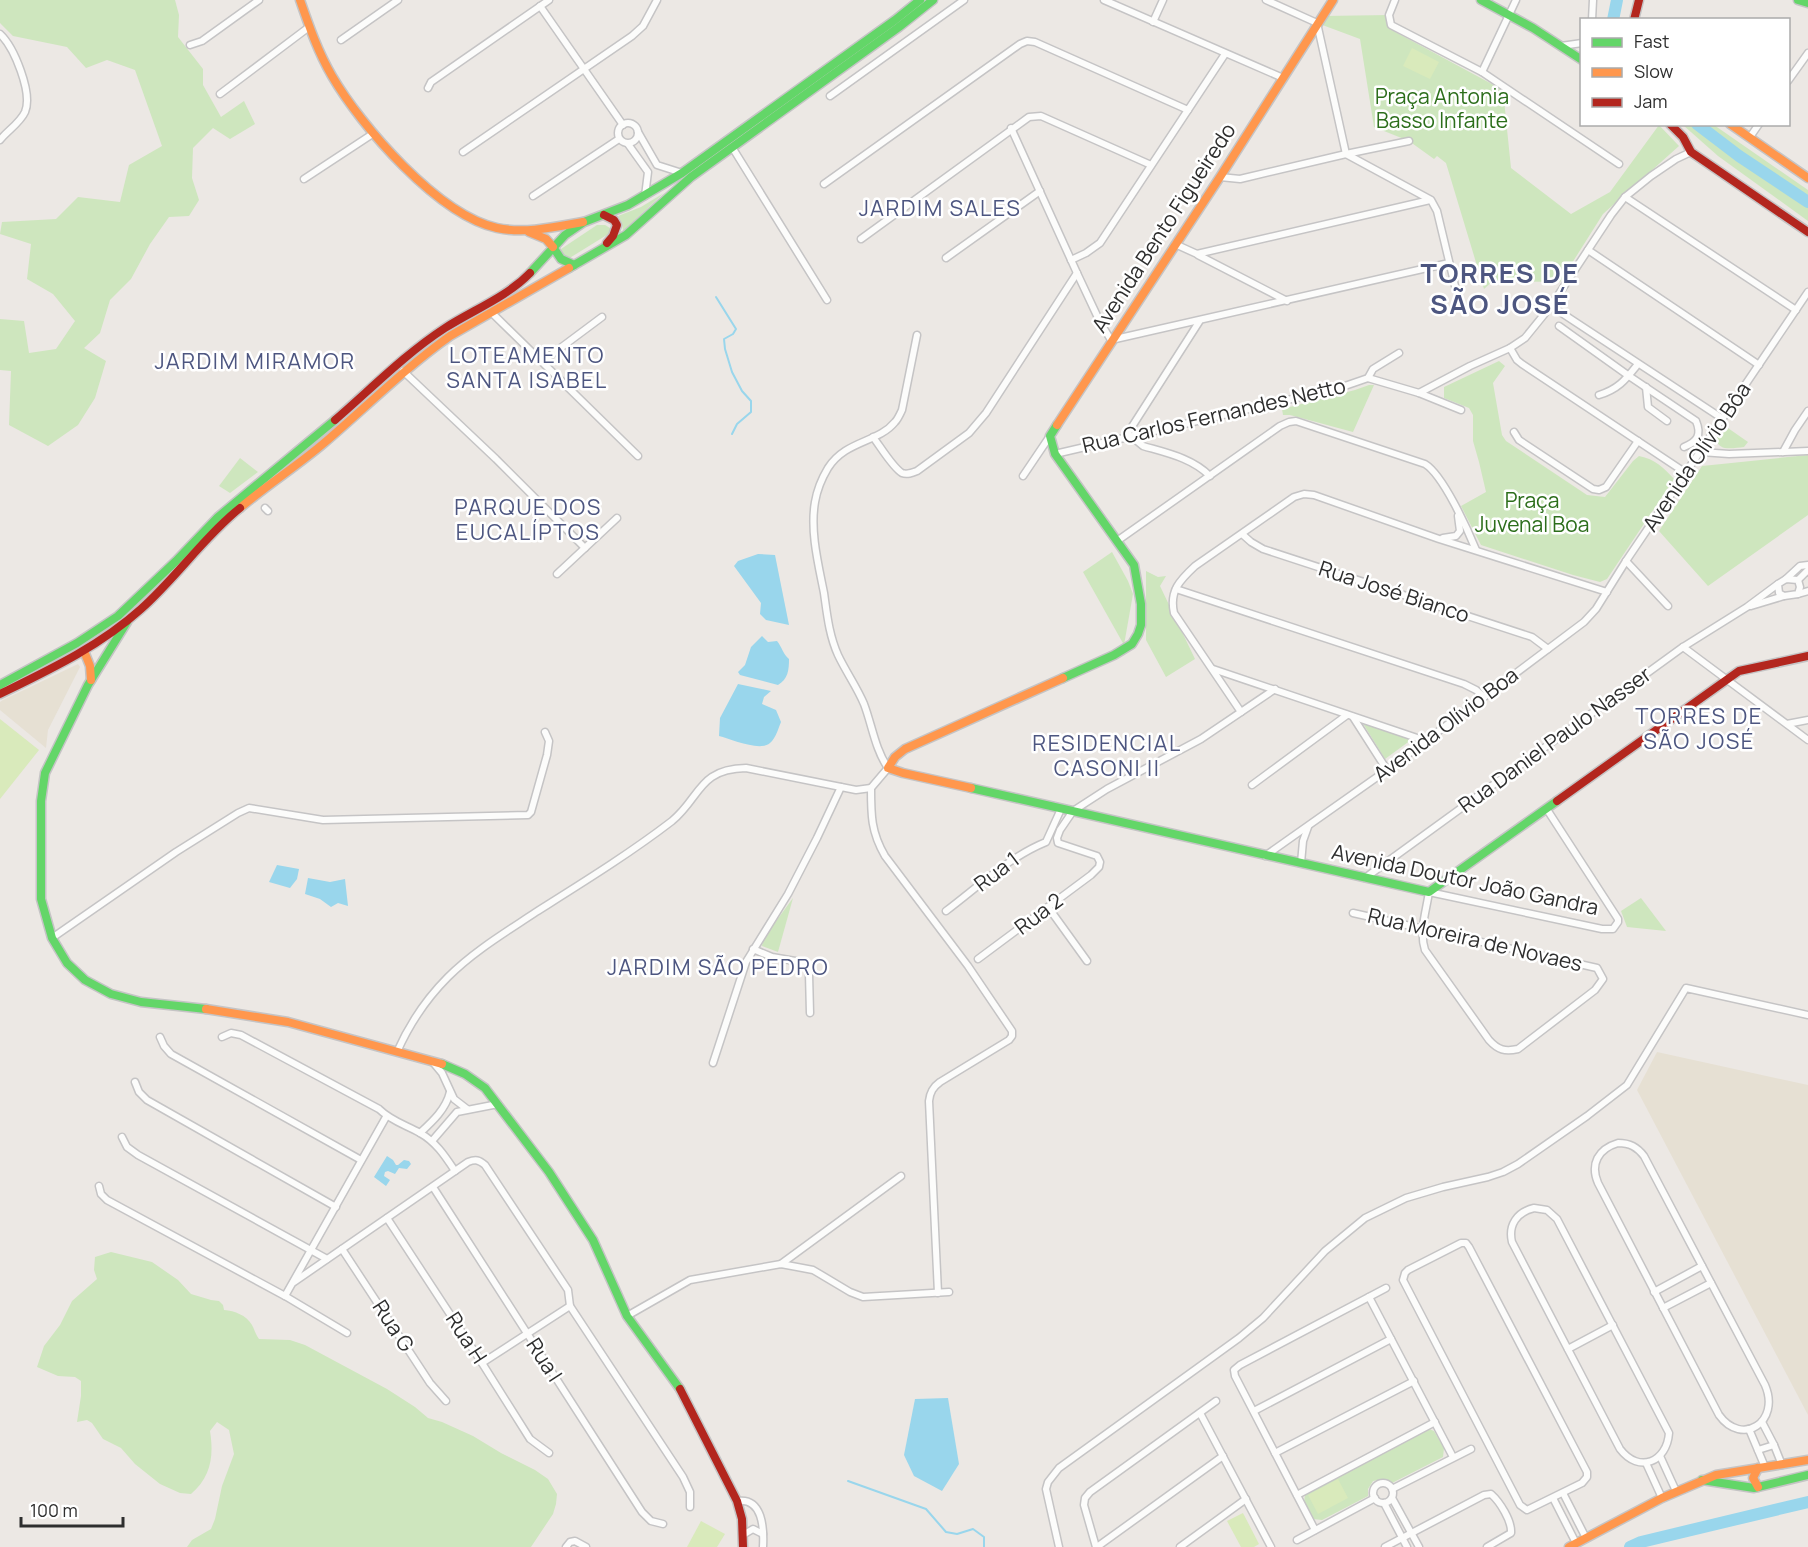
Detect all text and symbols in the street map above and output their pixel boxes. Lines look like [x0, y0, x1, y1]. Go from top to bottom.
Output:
legend [1580, 18, 1790, 126]
text: Fast [1634, 29, 1669, 53]
text: Slow [1634, 59, 1674, 83]
park label: Praça Antonia Basso Infante [1375, 82, 1509, 134]
text: Jam [1634, 89, 1668, 113]
street label: Avenida Bento Figueiredo [1085, 117, 1241, 338]
district label: JARDIM SALES [859, 193, 1021, 223]
district label: TORRES DE SÃO JOSÉ [1420, 254, 1580, 322]
district label: LOTEAMENTO SANTA ISABEL [446, 340, 608, 395]
district label: JARDIM MIRAMOR [154, 346, 356, 376]
street label: Rua Carlos Fernandes Netto [1079, 371, 1348, 459]
street label: Avenida Olívio Bôa [1636, 376, 1757, 537]
park label: Praça Juvenal Boa [1475, 486, 1589, 538]
district label: PARQUE DOS EUCALÍPTOS [454, 492, 602, 547]
street label: Rua José Bianco [1315, 554, 1473, 629]
street label: Rua Daniel Paulo Nasser [1452, 659, 1657, 819]
street label: Avenida Olívio Boa [1367, 661, 1524, 788]
district label: TORRES DE SÃO JOSÉ [1635, 701, 1763, 756]
district label: RESIDENCIAL CASONI II [1032, 728, 1182, 783]
street label: Avenida Doutor João Gandra [1329, 837, 1601, 921]
street label: Rua 1 [968, 845, 1025, 897]
street label: Rua 2 [1009, 886, 1068, 940]
street label: Rua Moreira de Novaes [1365, 901, 1585, 977]
district label: JARDIM SÃO PEDRO [607, 952, 829, 982]
street label: Rua G [367, 1294, 421, 1357]
street label: Rua H [440, 1306, 494, 1369]
street label: Rua I [520, 1332, 569, 1387]
scale bar [21, 1490, 123, 1528]
text: 100 m [30, 1498, 78, 1522]

